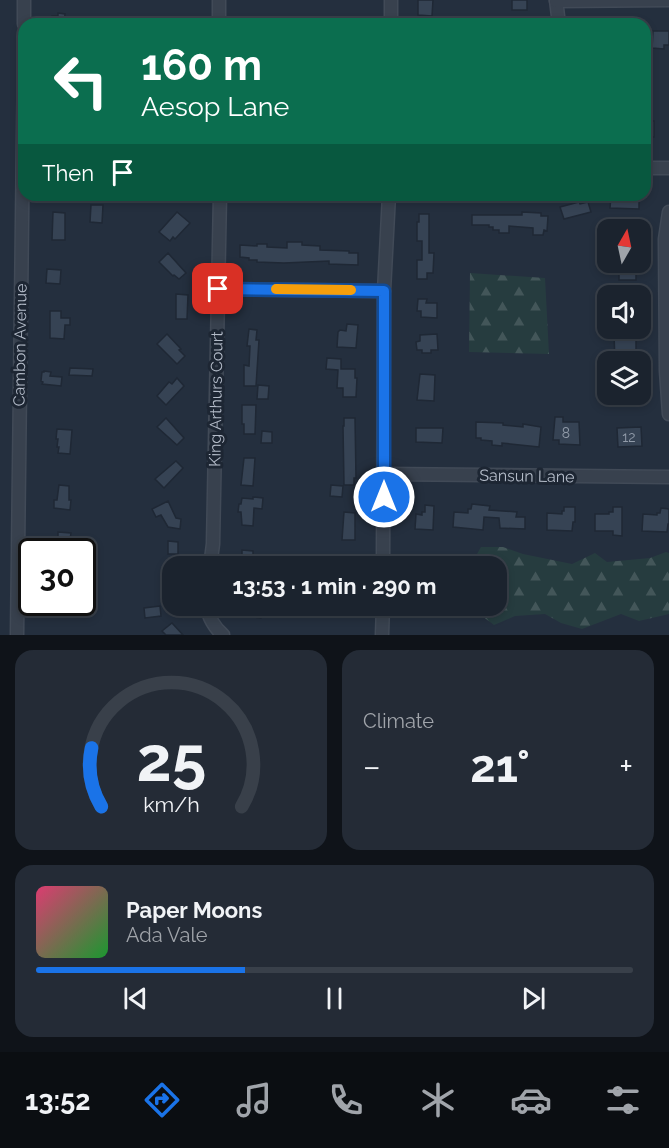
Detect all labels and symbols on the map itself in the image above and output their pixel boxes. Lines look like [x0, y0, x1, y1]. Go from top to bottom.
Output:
north arrow [597, 219, 651, 273]
pin [192, 263, 243, 314]
street label: Cambon Avenue [9, 283, 31, 407]
street label: King Arthurs Court [205, 330, 227, 467]
house number: 8 [562, 425, 570, 441]
house number: 12 [622, 429, 636, 445]
position arrow [352, 465, 416, 529]
street label: Sansun Lane [479, 466, 575, 486]
speed limit sign: 30 [18, 538, 96, 616]

